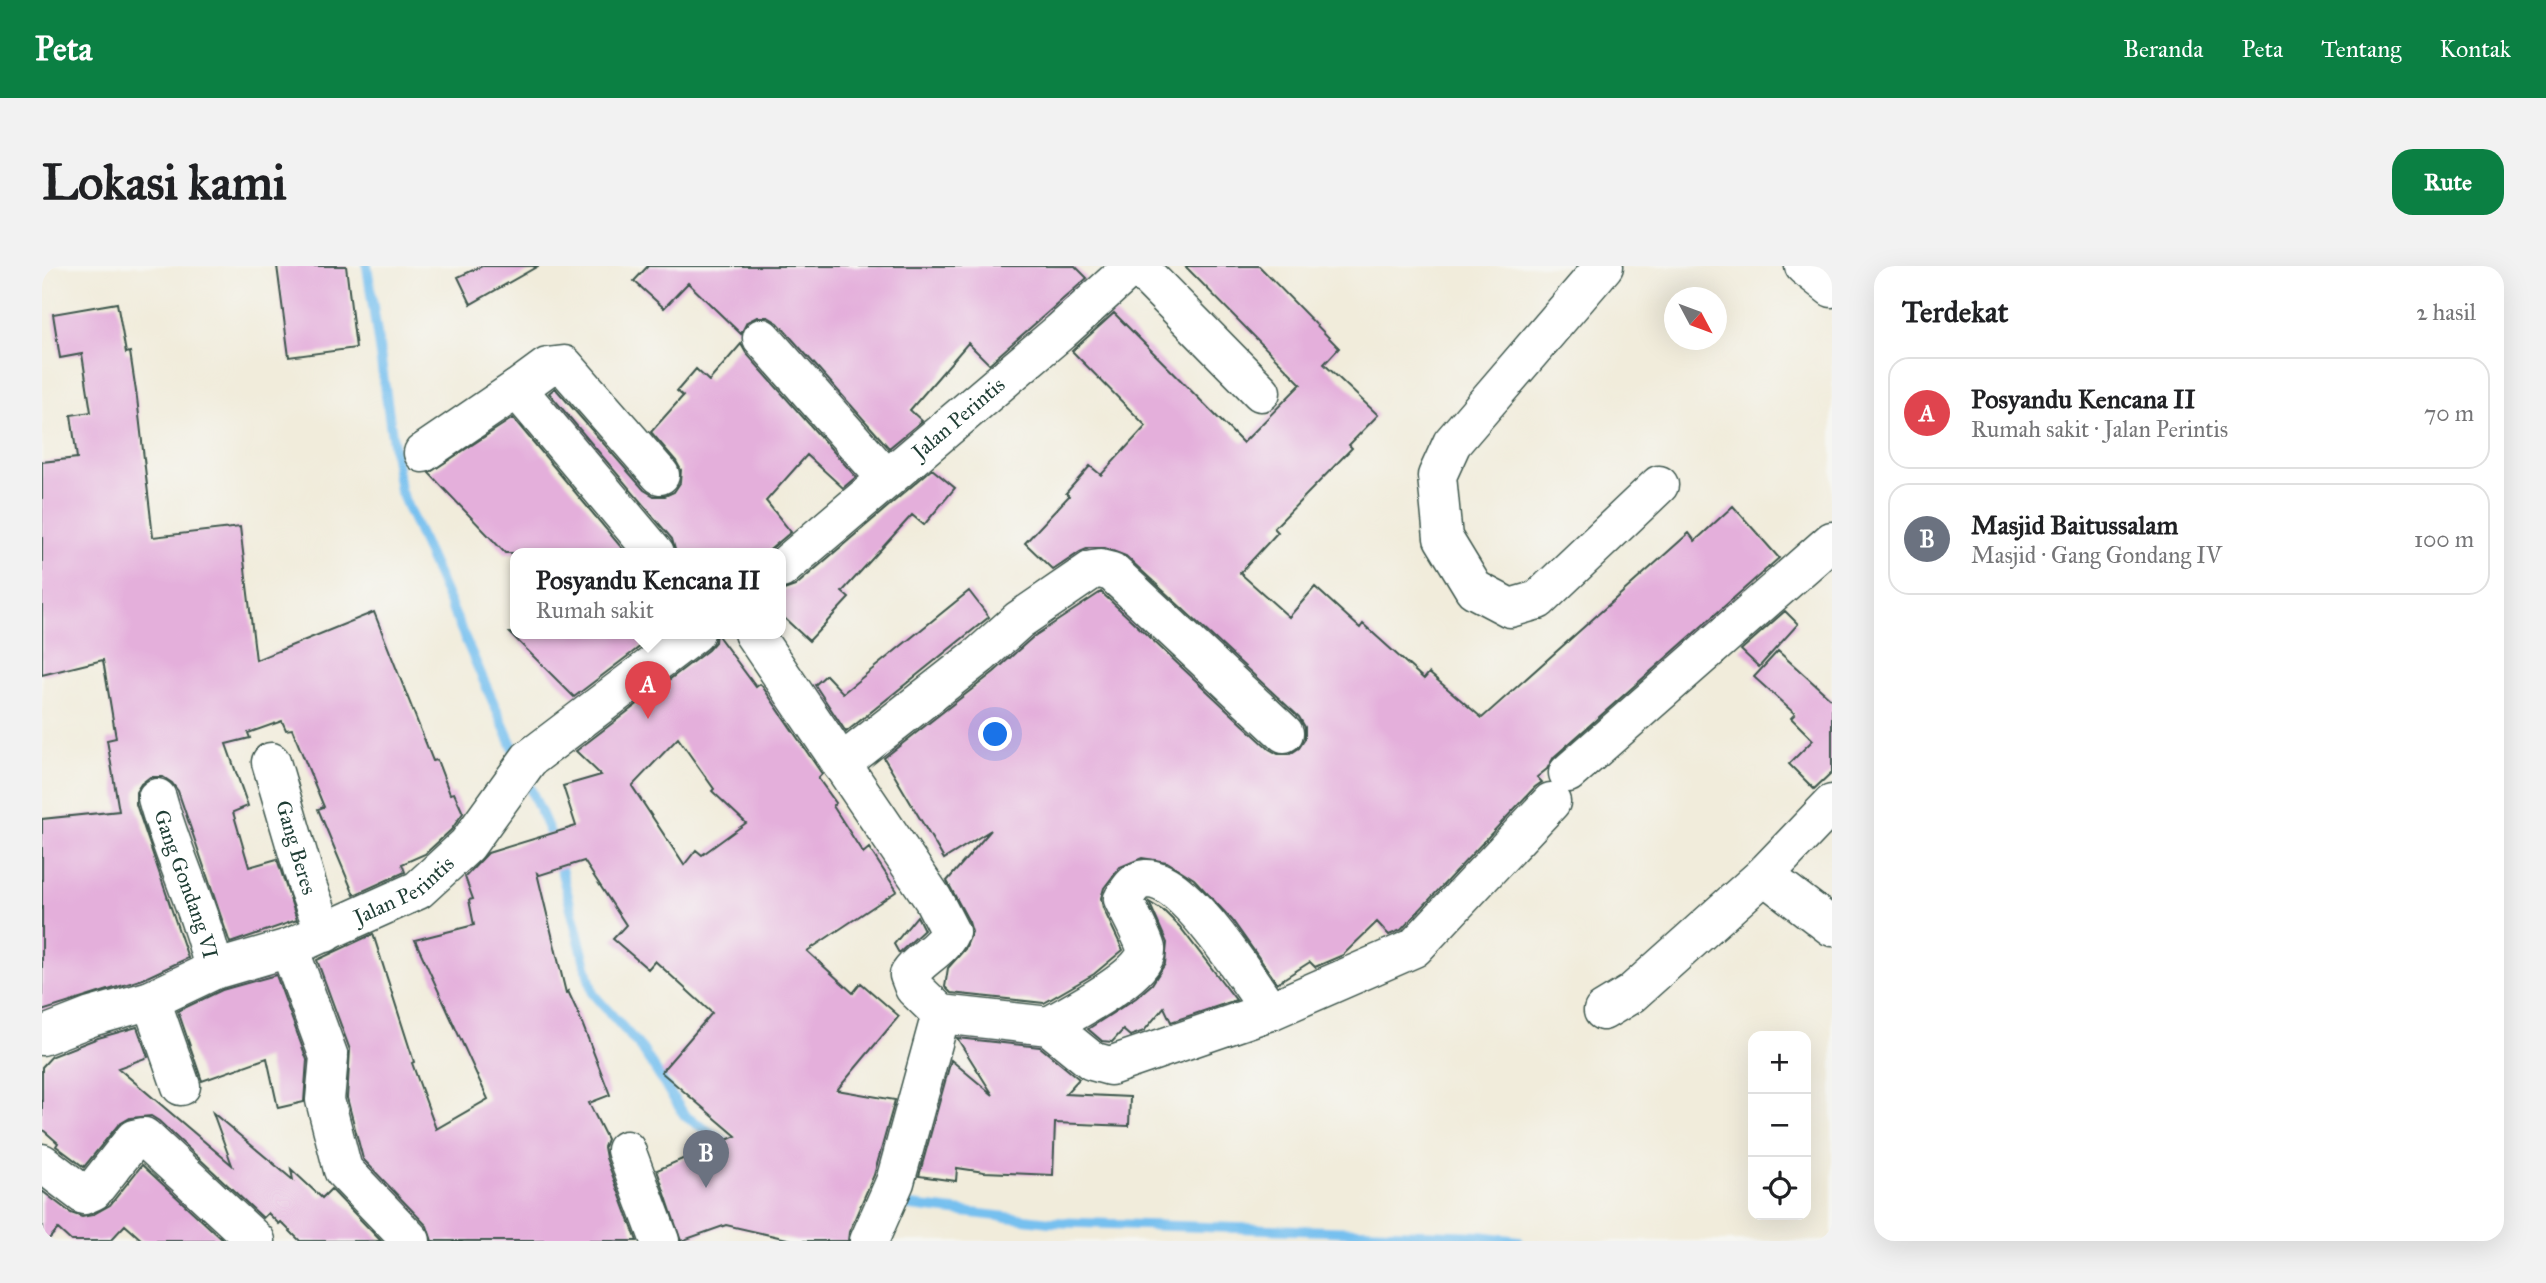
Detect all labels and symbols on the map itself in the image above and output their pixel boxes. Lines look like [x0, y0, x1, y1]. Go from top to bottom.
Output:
north arrow [1664, 287, 1727, 350]
street label: Jalan Perintis [905, 372, 1010, 466]
pin: A [625, 661, 671, 719]
your location [978, 717, 1012, 751]
street label: Gang Beres [270, 797, 322, 898]
street label: Gang Gondang VI [148, 806, 224, 961]
street label: Jalan Perintis [348, 850, 460, 931]
pin: B [683, 1130, 729, 1188]

